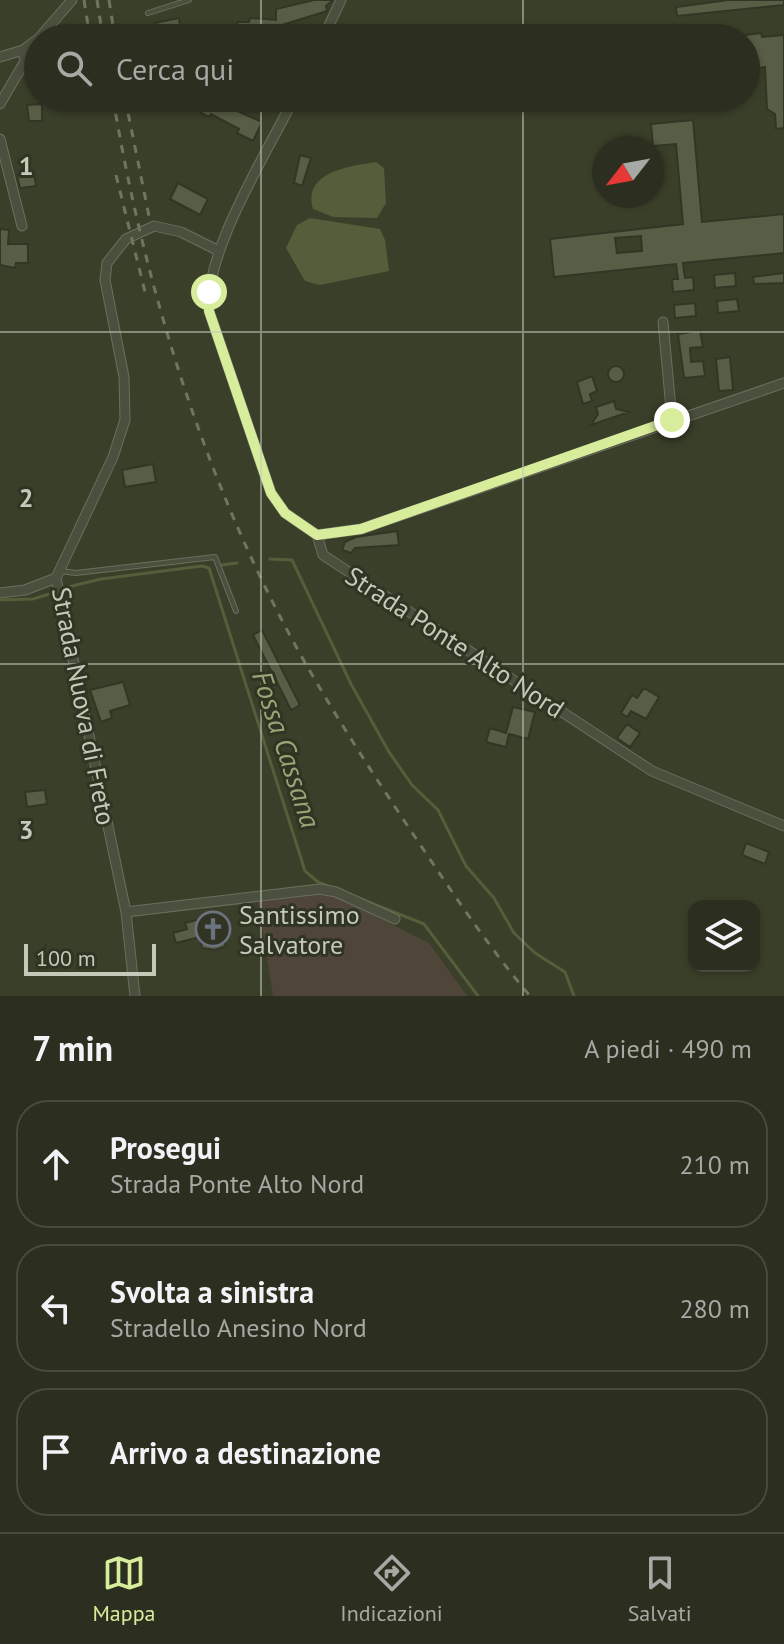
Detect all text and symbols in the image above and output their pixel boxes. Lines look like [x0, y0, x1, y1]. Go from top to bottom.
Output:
search box [24, 24, 760, 112]
icon: search [52, 46, 96, 90]
text: Cerca qui [116, 49, 234, 88]
north arrow [592, 136, 664, 208]
text: 1 [19, 149, 33, 182]
route start [191, 274, 227, 310]
route end [654, 402, 690, 438]
text: 2 [19, 481, 33, 514]
street label: Strada Ponte Alto Nord [339, 559, 571, 725]
street label: Strada Nuova di Freto [45, 584, 123, 828]
water label: Fossa Cassana [244, 666, 330, 833]
text: 3 [19, 813, 33, 846]
place label: Santissimo Salvatore [239, 898, 360, 961]
map controls [688, 900, 760, 972]
button: layers [688, 900, 760, 972]
church icon: Santissimo Salvatore [194, 910, 232, 948]
scale bar [24, 940, 156, 976]
text: 100 m [36, 944, 96, 972]
text: 7 min [32, 1026, 113, 1070]
text: A piedi · 490 m [584, 1032, 752, 1065]
text: Prosegui [110, 1128, 221, 1167]
icon: ahead [34, 1142, 78, 1186]
text: 210 m [679, 1148, 750, 1181]
text: Strada Ponte Alto Nord [110, 1167, 364, 1200]
text: Svolta a sinistra [110, 1272, 314, 1311]
icon: left [34, 1286, 78, 1330]
text: 280 m [679, 1292, 750, 1325]
text: Stradello Anesino Nord [110, 1311, 367, 1344]
icon: arrive [34, 1430, 78, 1474]
text: Arrivo a destinazione [110, 1433, 381, 1472]
tab: Mappa [92, 1551, 155, 1627]
tab: Indicazioni [340, 1551, 443, 1627]
tab: Salvati [628, 1551, 692, 1627]

